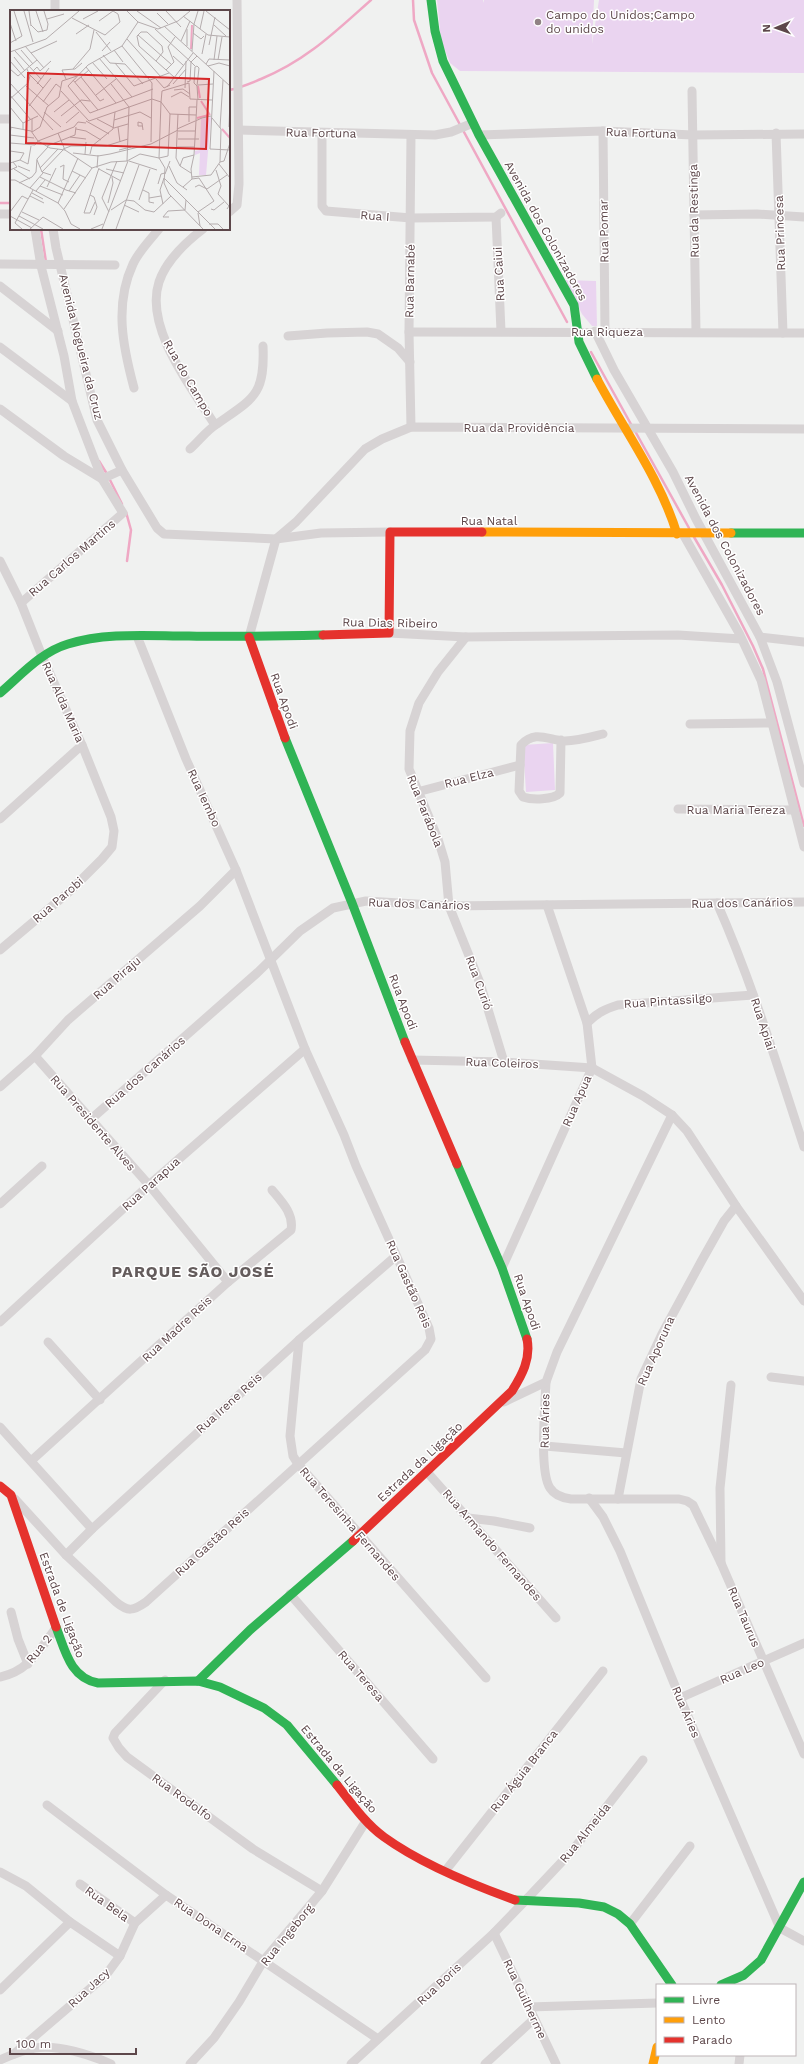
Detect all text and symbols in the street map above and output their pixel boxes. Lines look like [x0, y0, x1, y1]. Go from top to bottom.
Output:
place label: Campo do Unidos;Campo do unidos [546, 8, 695, 36]
north arrow [756, 8, 796, 48]
inset map [10, 10, 230, 230]
marker: Campo do Unidos;Campo do unidos [533, 17, 543, 27]
text: N [760, 24, 773, 33]
street label: Rua Fortuna [285, 125, 357, 141]
street label: Rua Fortuna [605, 125, 677, 141]
street label: Avenida dos Colonizadores [502, 159, 590, 303]
street label: Rua da Restinga [686, 164, 702, 258]
street label: Rua Princesa [772, 195, 788, 271]
street label: Rua Pomar [596, 199, 612, 263]
street label: Rua I [360, 208, 390, 224]
street label: Rua Barnabé [402, 244, 418, 318]
street label: Rua Caiui [491, 246, 507, 302]
street label: Avenida Nogueira da Cruz [56, 273, 106, 421]
street label: Rua Riqueza [571, 325, 643, 339]
street label: Rua do Campo [160, 337, 216, 419]
street label: Rua da Providência [463, 421, 575, 435]
street label: Avenida dos Colonizadores [682, 472, 768, 618]
street label: Rua Natal [461, 514, 518, 528]
street label: Rua Carlos Martins [26, 516, 118, 600]
street label: Rua Dias Ribeiro [342, 615, 438, 631]
street label: Rua Alda Maria [39, 659, 87, 745]
street label: Rua Apodi [267, 671, 301, 731]
street label: Rua Elza [443, 765, 495, 791]
street label: Rua Iembo [184, 767, 224, 829]
street label: Rua Parábola [404, 773, 446, 849]
street label: Rua Maria Tereza [687, 803, 786, 817]
street label: Rua Parobi [30, 874, 86, 926]
street label: Rua dos Canários [368, 895, 470, 913]
street label: Rua dos Canários [691, 895, 793, 911]
street label: Rua Piraju [90, 954, 144, 1002]
street label: Rua Curió [463, 954, 495, 1012]
street label: Rua Apodi [386, 972, 420, 1032]
street label: Rua Pintassilgo [623, 991, 713, 1011]
street label: Rua Apiai [748, 996, 778, 1052]
street label: Rua dos Canários [102, 1033, 188, 1111]
street label: Rua Coleiros [465, 1055, 539, 1071]
street label: Rua Presidente Alves [48, 1072, 138, 1174]
street label: Rua Apua [559, 1073, 595, 1129]
street label: Rua Parapua [119, 1154, 183, 1214]
street label: Rua Gastão Reis [383, 1238, 435, 1330]
district label: PARQUE SÃO JOSÉ [111, 1262, 275, 1281]
street label: Rua Apodi [511, 1272, 543, 1332]
street label: Rua Madre Reis [139, 1293, 215, 1365]
street label: Rua Aporuna [634, 1314, 678, 1388]
street label: Rua Irene Reis [193, 1370, 265, 1436]
street label: Rua Áries [538, 1394, 552, 1448]
street label: Estrada da Ligação [375, 1419, 465, 1505]
street label: Rua Teresinha Fernandes [297, 1464, 403, 1584]
street label: Rua Armando Fernandes [440, 1486, 544, 1604]
street label: Rua Gastão Reis [172, 1505, 252, 1579]
street label: Estrada de Ligação [36, 1550, 88, 1660]
street label: Rua Taurus [725, 1585, 763, 1649]
street label: Rua 2 [23, 1632, 55, 1666]
street label: Rua Teresa [335, 1648, 387, 1705]
street label: Rua Leo [718, 1655, 766, 1687]
street label: Rua Áries [669, 1684, 703, 1740]
street label: Estrada da Ligação [298, 1722, 380, 1816]
street label: Rua Águia Branca [487, 1727, 561, 1815]
street label: Rua Rodolfo [149, 1770, 215, 1824]
street label: Rua Almeida [557, 1800, 613, 1866]
street label: Rua Bela [82, 1883, 132, 1925]
street label: Rua Dona Erna [171, 1895, 251, 1955]
street label: Rua Ingeborg [258, 1901, 317, 1969]
street label: Rua Guilherme [500, 1957, 550, 2041]
street label: Rua Boris [414, 1960, 464, 2008]
street label: Rua Jacy [65, 1965, 113, 2011]
legend [656, 1984, 796, 2056]
text: Livre [692, 1993, 720, 2007]
text: Lento [692, 2013, 726, 2027]
scale bar [10, 2030, 136, 2056]
text: Parado [692, 2033, 732, 2047]
text: 100 m [16, 2037, 51, 2051]

